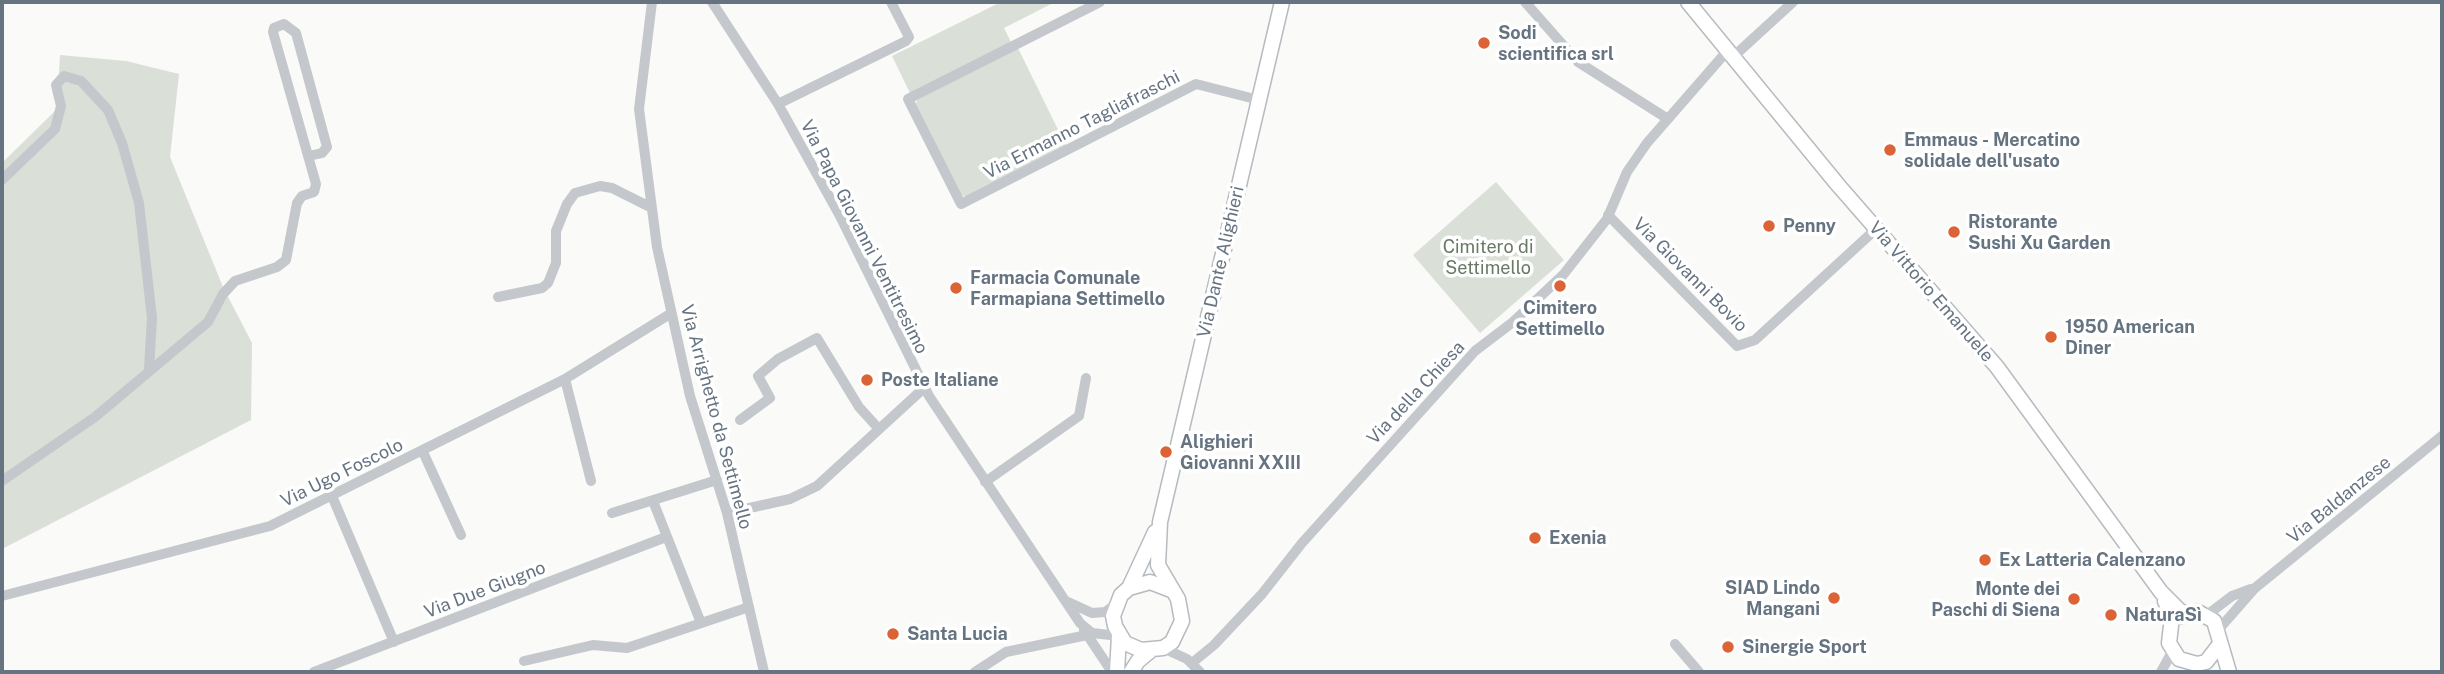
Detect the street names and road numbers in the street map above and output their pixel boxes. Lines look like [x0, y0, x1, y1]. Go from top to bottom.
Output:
street label: Via Ermanno Tagliafraschi [980, 66, 1184, 184]
street label: Via Papa Giovanni Ventitresimo [795, 116, 933, 358]
street label: Via Dante Alighieri [1193, 184, 1249, 340]
street label: Via Giovanni Bovio [1628, 213, 1752, 337]
street label: Via Vittorio Emanuele [1864, 217, 1998, 367]
street label: Via Arrighetto da Settimello [676, 302, 756, 532]
street label: Via della Chiesa [1363, 337, 1469, 449]
street label: Via Ugo Foscolo [277, 434, 407, 512]
street label: Via Baldanzese [2283, 452, 2395, 548]
street label: Via Due Giugno [421, 557, 549, 623]

